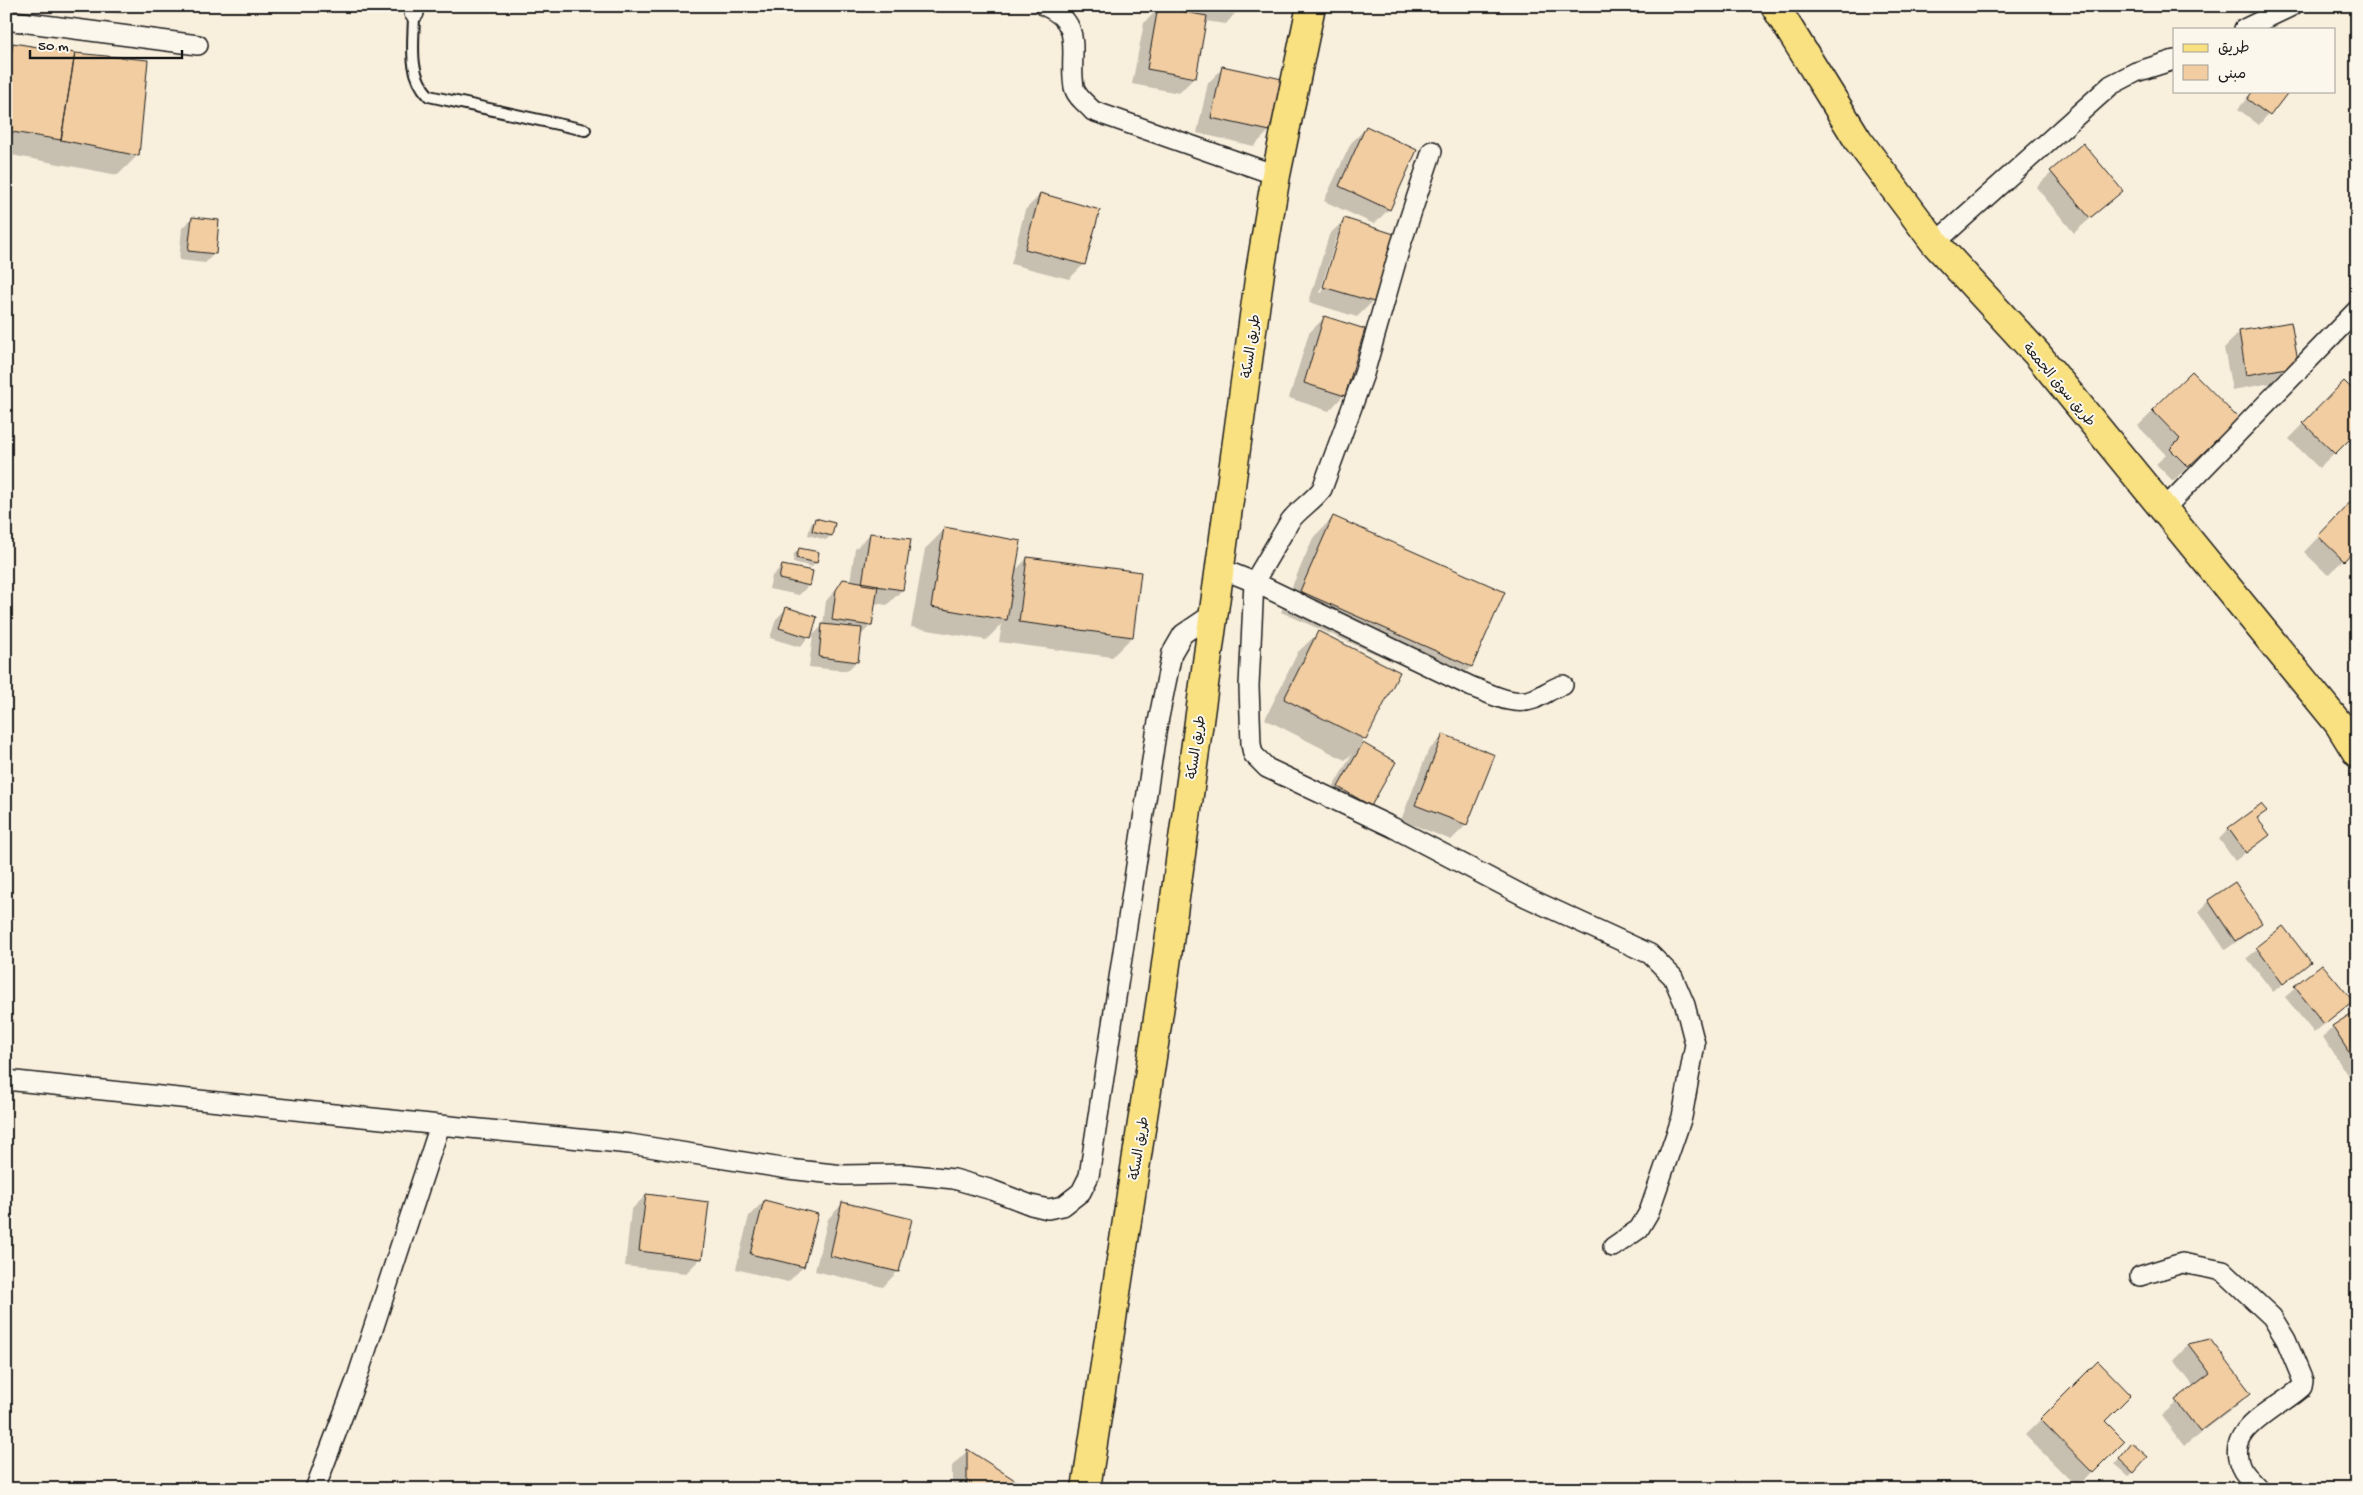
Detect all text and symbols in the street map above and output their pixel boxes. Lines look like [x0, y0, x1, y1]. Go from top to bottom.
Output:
scale bar [30, 28, 182, 60]
legend [2173, 28, 2336, 92]
text: 50 m [38, 38, 69, 56]
text: طريق [2218, 40, 2250, 58]
text: مبنى [2218, 66, 2246, 84]
street label: طريق السكة [1240, 313, 1265, 379]
street label: طريق سوق الجمعة [2018, 340, 2098, 431]
street label: طريق السكة [1185, 714, 1210, 780]
street label: طريق السكة [1127, 1115, 1154, 1181]

